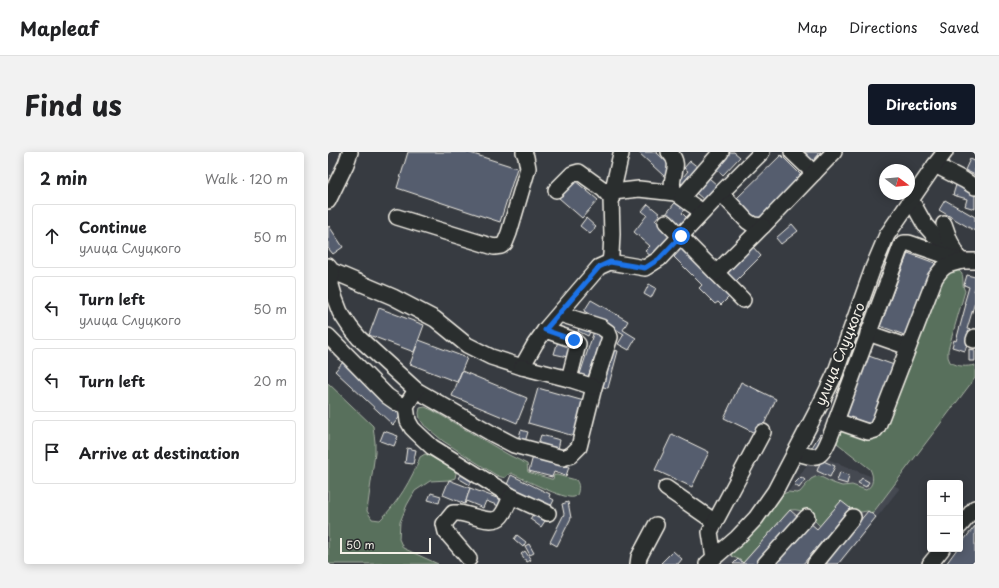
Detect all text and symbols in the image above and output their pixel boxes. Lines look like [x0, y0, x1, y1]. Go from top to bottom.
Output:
text: Mapleaf [20, 14, 98, 42]
text: Map [797, 17, 827, 38]
text: Directions [849, 17, 917, 38]
text: Saved [939, 17, 979, 38]
text: Find us [24, 83, 122, 126]
button: Directions [868, 84, 975, 125]
north arrow [879, 164, 915, 200]
text: 2 min [40, 165, 87, 191]
text: Walk · 120 m [205, 169, 288, 188]
text: Continue [79, 215, 147, 238]
icon: ahead [41, 225, 63, 247]
text: 50 m [253, 227, 287, 246]
route start [672, 227, 690, 245]
text: улица Слуцкого [79, 238, 181, 257]
text: Turn left [79, 287, 145, 310]
icon: left [41, 297, 63, 319]
text: 50 m [253, 299, 287, 318]
street label: улица Слуцкого [809, 299, 870, 409]
text: улица Слуцкого [79, 310, 181, 329]
route end [565, 331, 583, 349]
icon: left [41, 369, 63, 391]
text: Turn left [79, 369, 145, 392]
text: 20 m [253, 371, 287, 390]
icon: arrive [41, 441, 63, 463]
text: Arrive at destination [79, 441, 240, 464]
map controls [927, 480, 963, 552]
button: + [927, 480, 963, 516]
button: − [927, 516, 963, 552]
scale bar [340, 536, 431, 555]
text: 50 m [346, 536, 375, 553]

